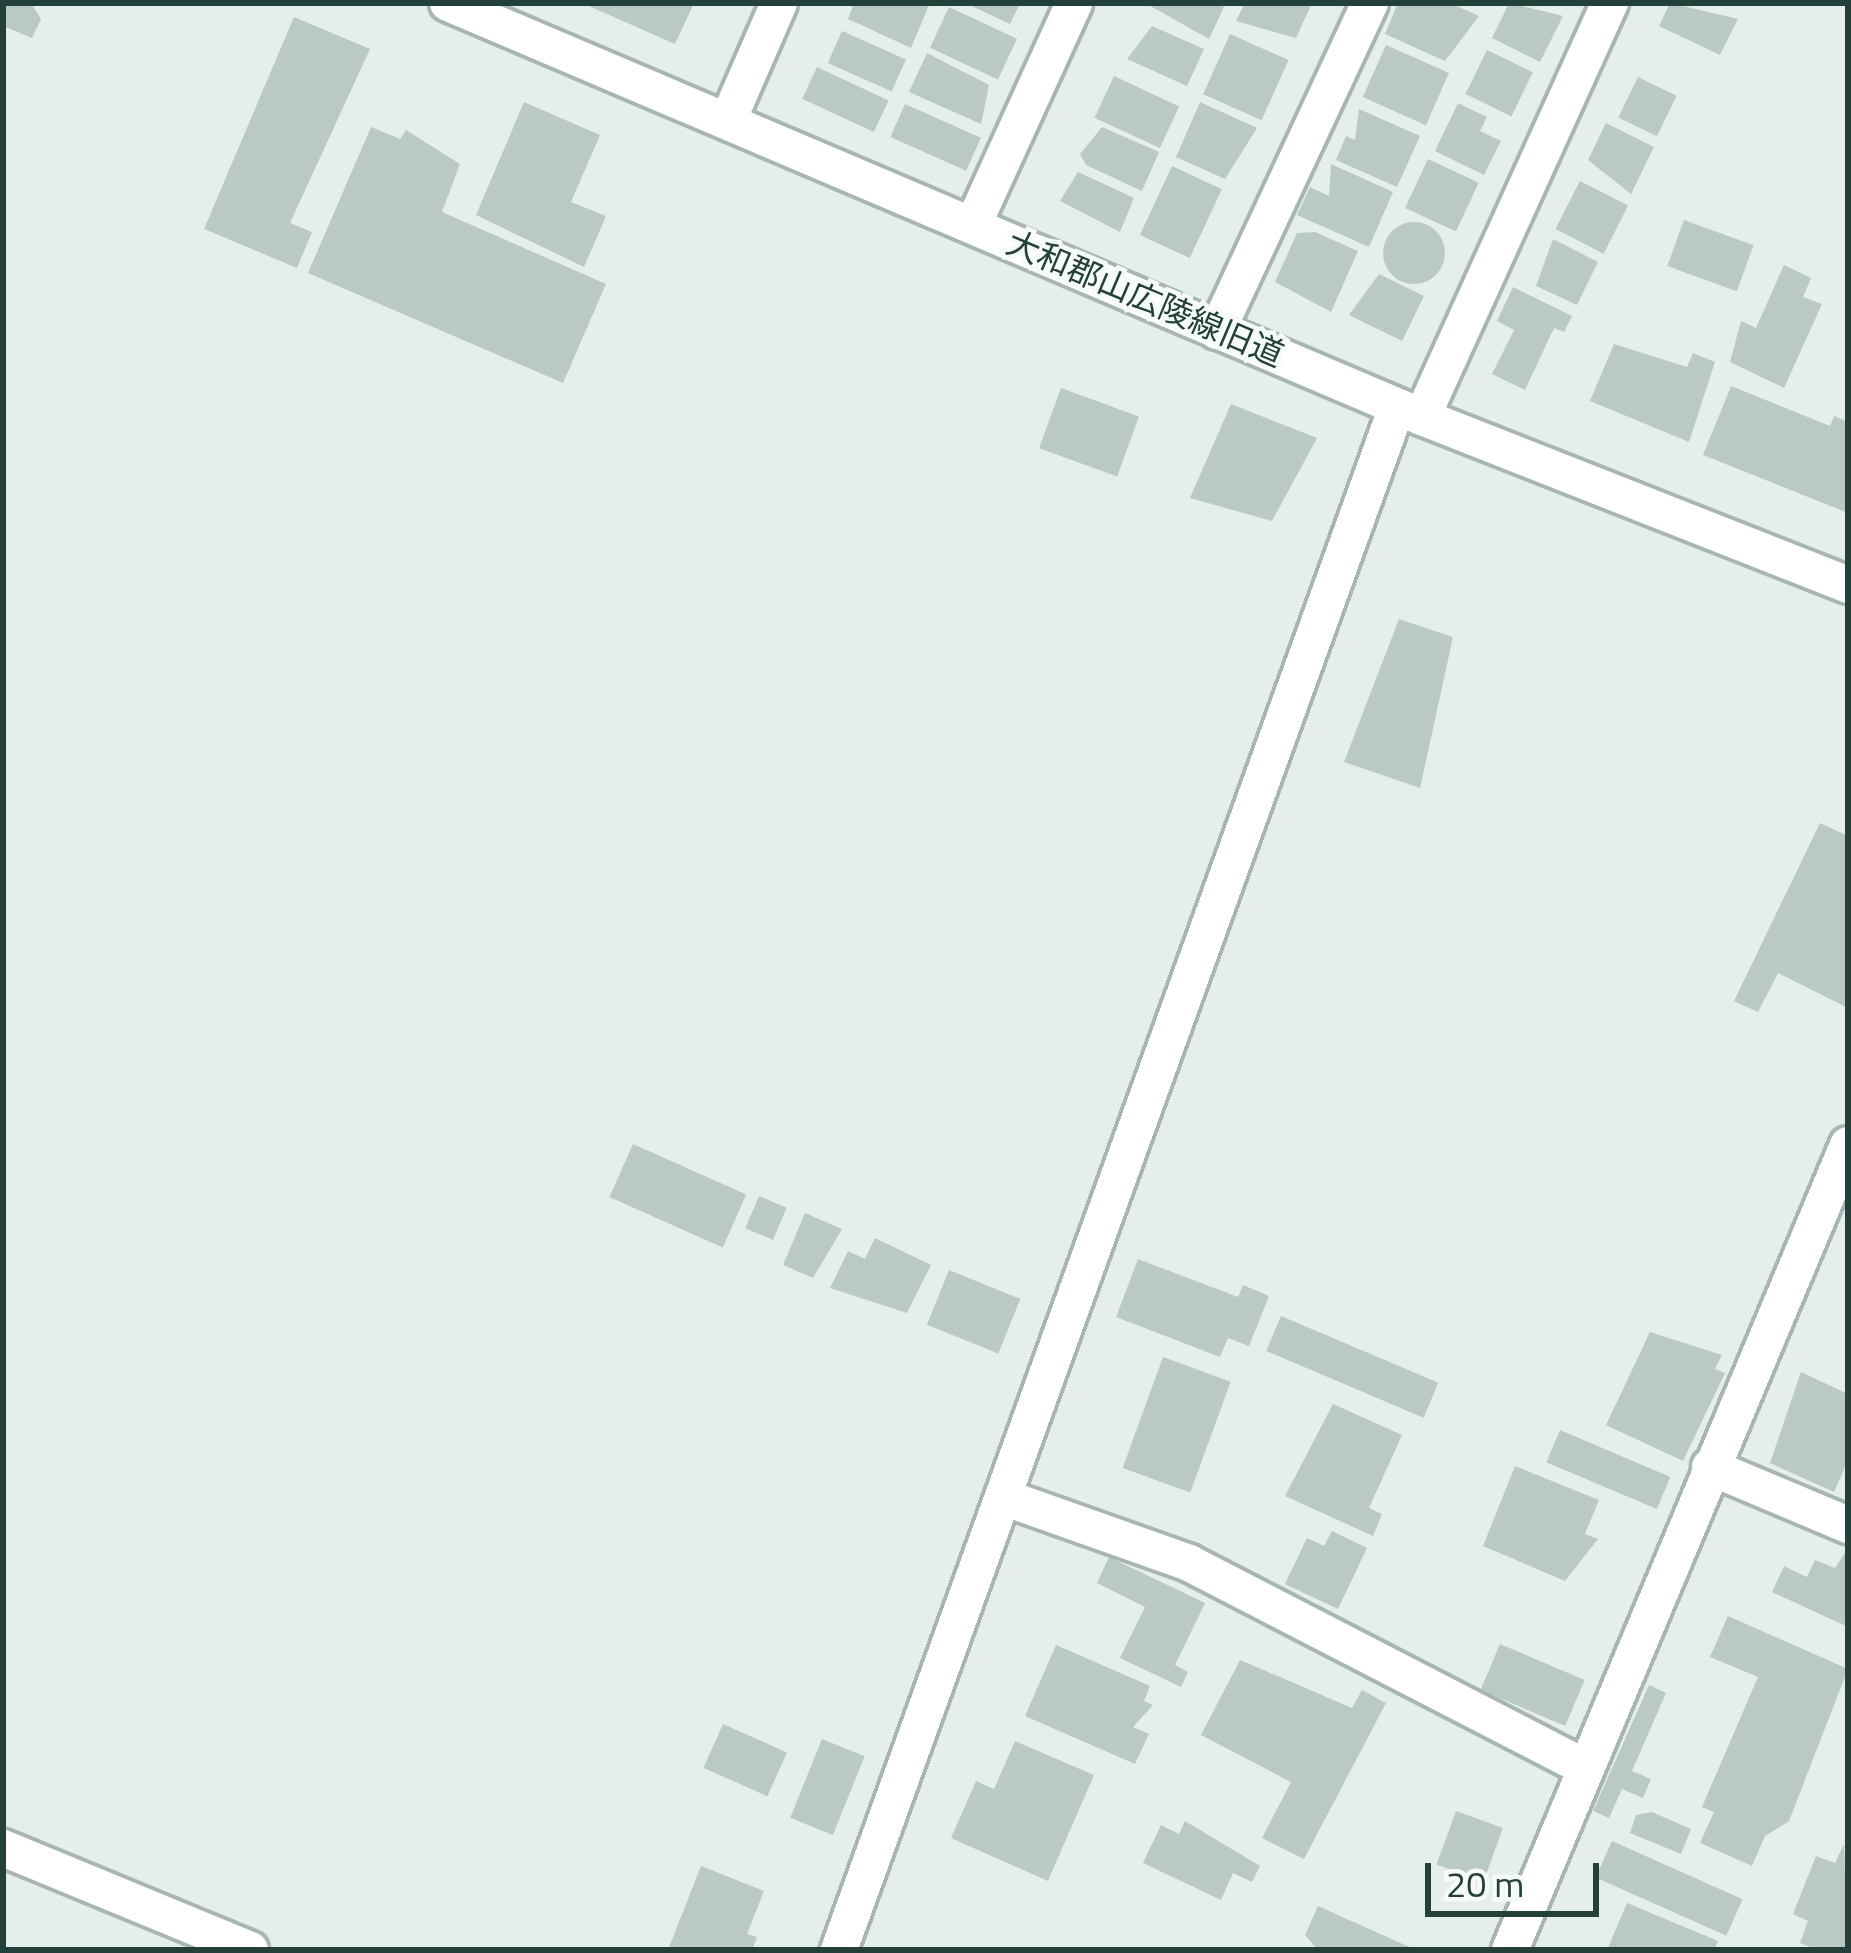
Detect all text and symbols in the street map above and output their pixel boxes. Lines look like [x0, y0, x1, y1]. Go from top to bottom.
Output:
street label: 大和郡山広陵線旧道 [1001, 223, 1289, 375]
scale bar [1431, 1839, 1605, 1913]
text: 20 m [1446, 1856, 1524, 1911]

